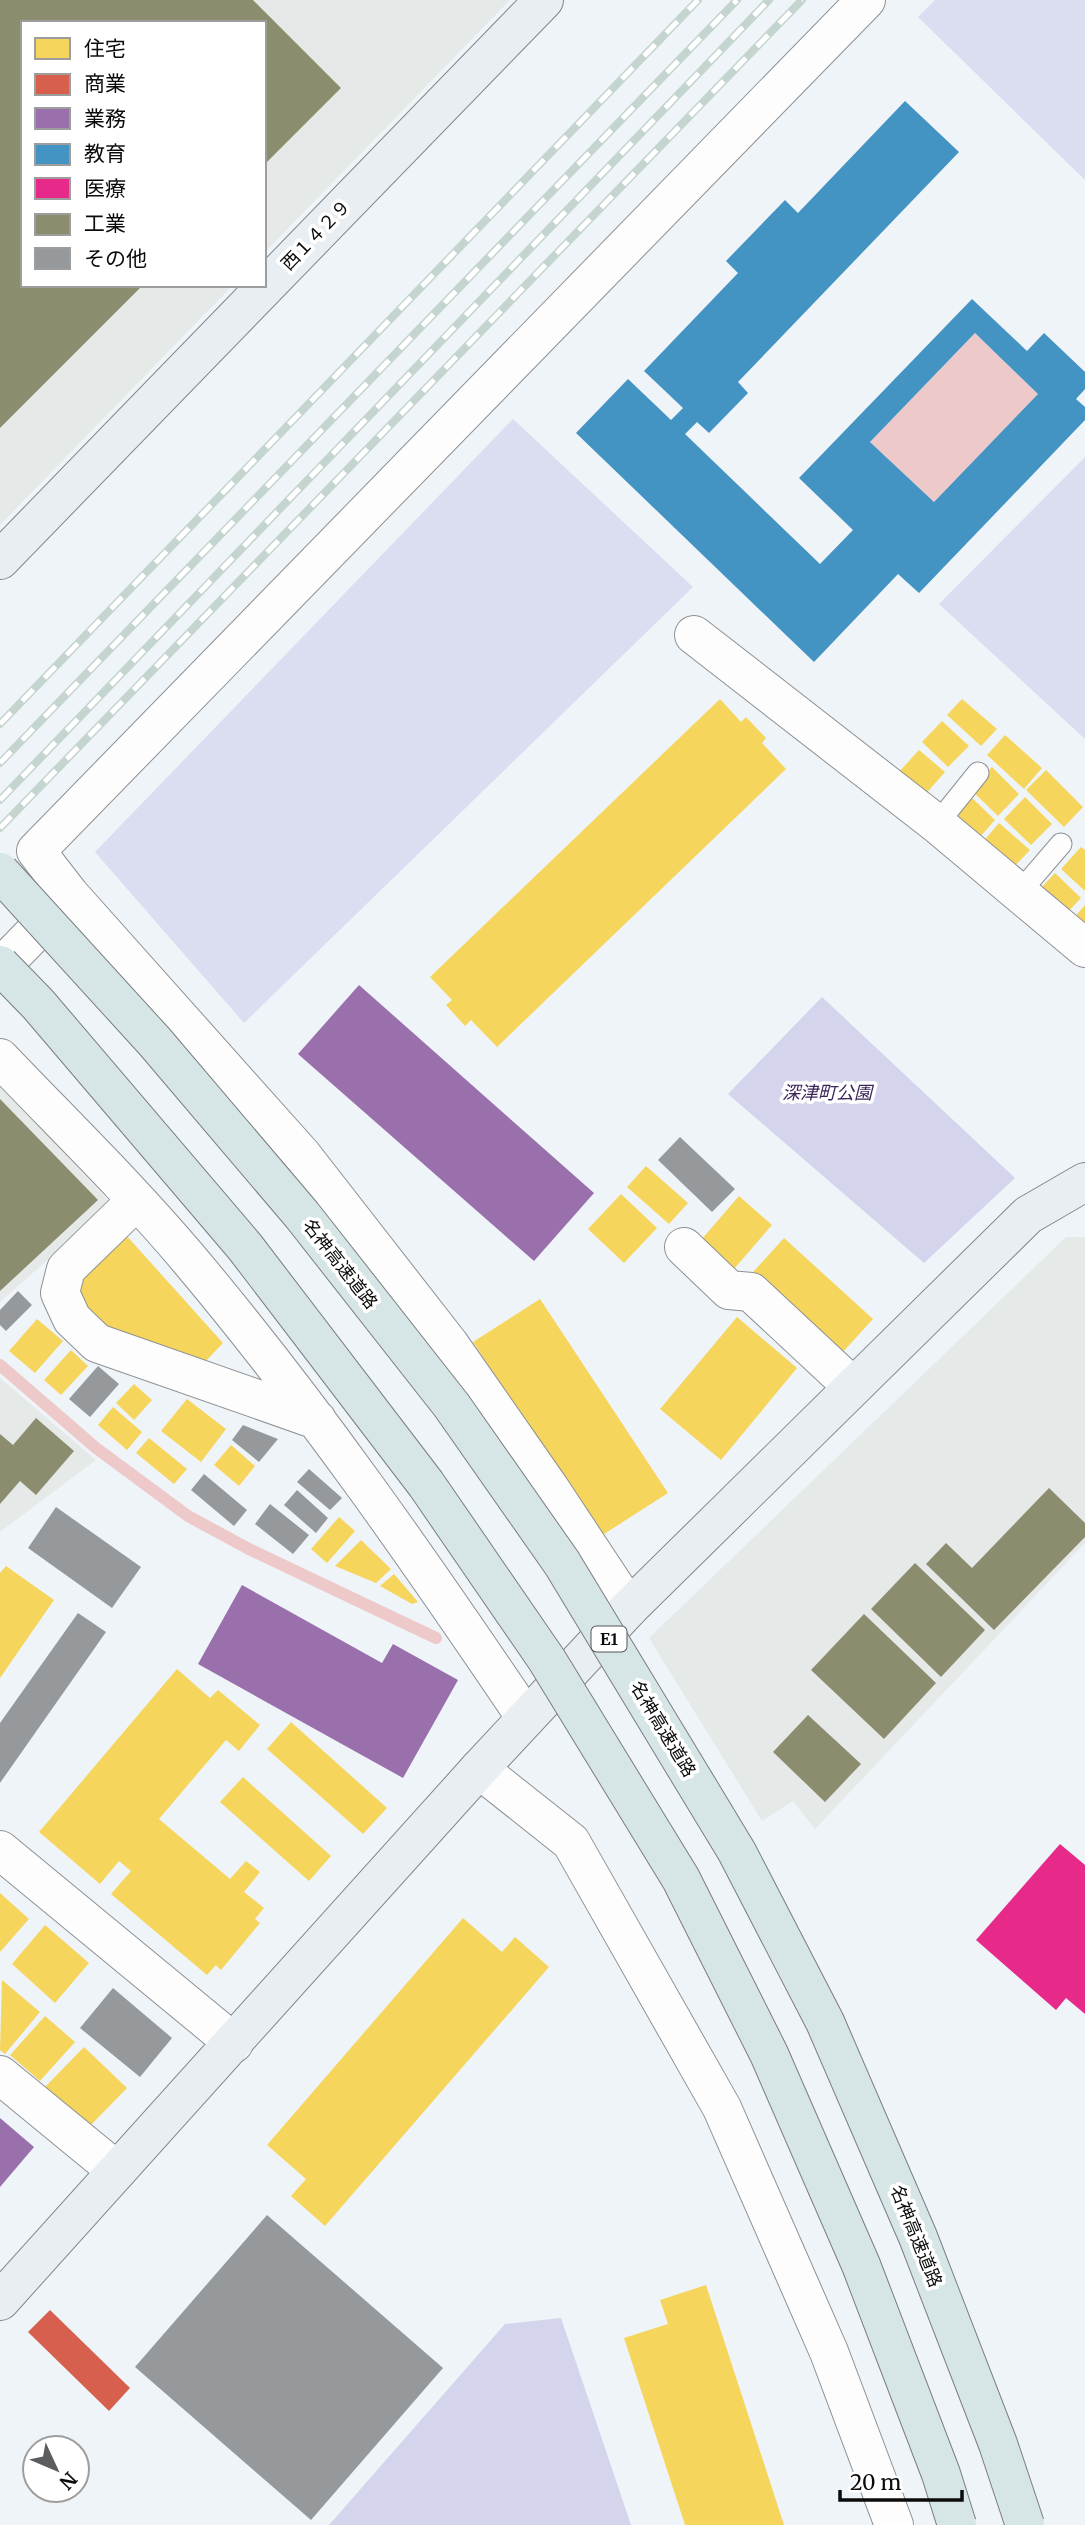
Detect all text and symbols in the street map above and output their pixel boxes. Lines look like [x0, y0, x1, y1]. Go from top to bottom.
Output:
legend [21, 21, 266, 287]
text: 住宅 [84, 35, 126, 62]
text: 商業 [84, 70, 126, 97]
text: 業務 [84, 105, 126, 132]
text: 教育 [84, 140, 126, 167]
text: 医療 [84, 175, 126, 202]
street label: 西１４２９ [276, 194, 355, 275]
text: 工業 [84, 210, 126, 237]
text: その他 [84, 245, 147, 272]
park label: 深津町公園 [782, 1081, 875, 1104]
street label: 名神高速道路 [298, 1214, 383, 1313]
road number: E1 [592, 1626, 626, 1652]
street label: 名神高速道路 [626, 1677, 701, 1781]
street label: 名神高速道路 [886, 2181, 947, 2290]
north arrow [21, 2434, 91, 2504]
scale bar [840, 2458, 962, 2502]
text: N [54, 2467, 82, 2495]
text: 20 m [850, 2469, 902, 2496]

